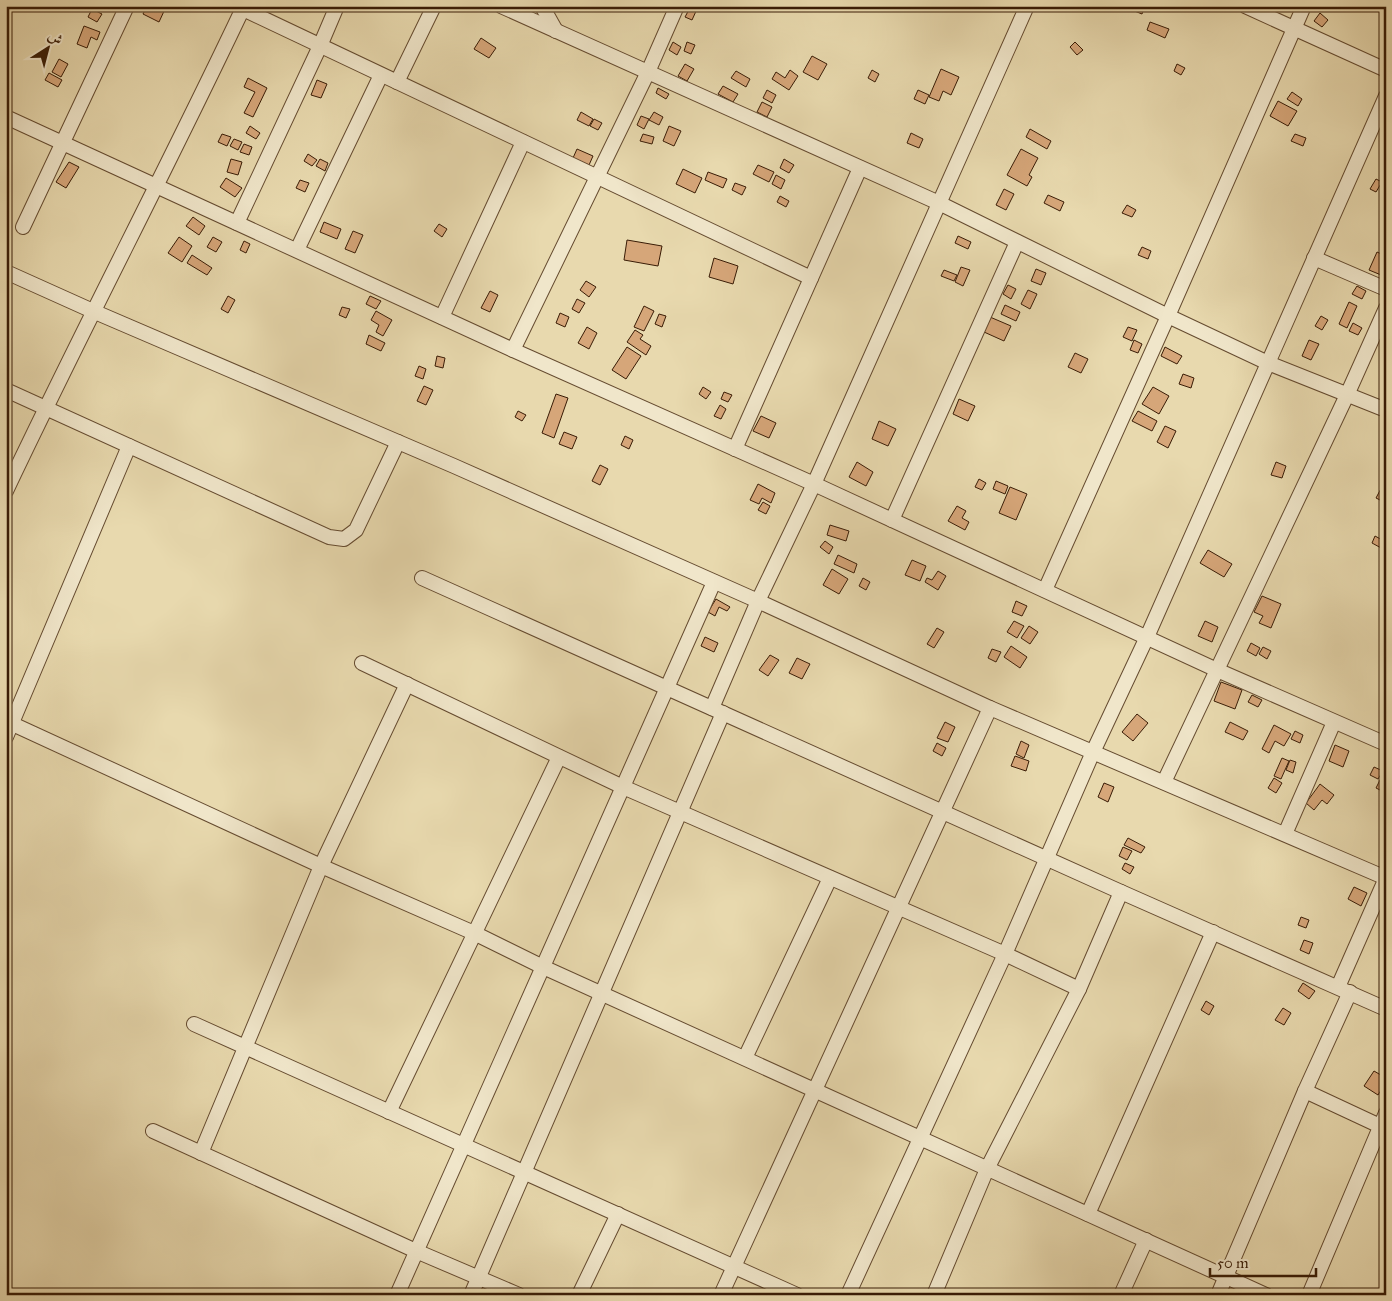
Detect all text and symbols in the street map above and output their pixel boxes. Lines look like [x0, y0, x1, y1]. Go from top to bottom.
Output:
north arrow [22, 22, 72, 72]
text: ش [45, 27, 66, 49]
scale bar [1210, 1246, 1316, 1278]
text: 50 m [1217, 1254, 1249, 1272]

